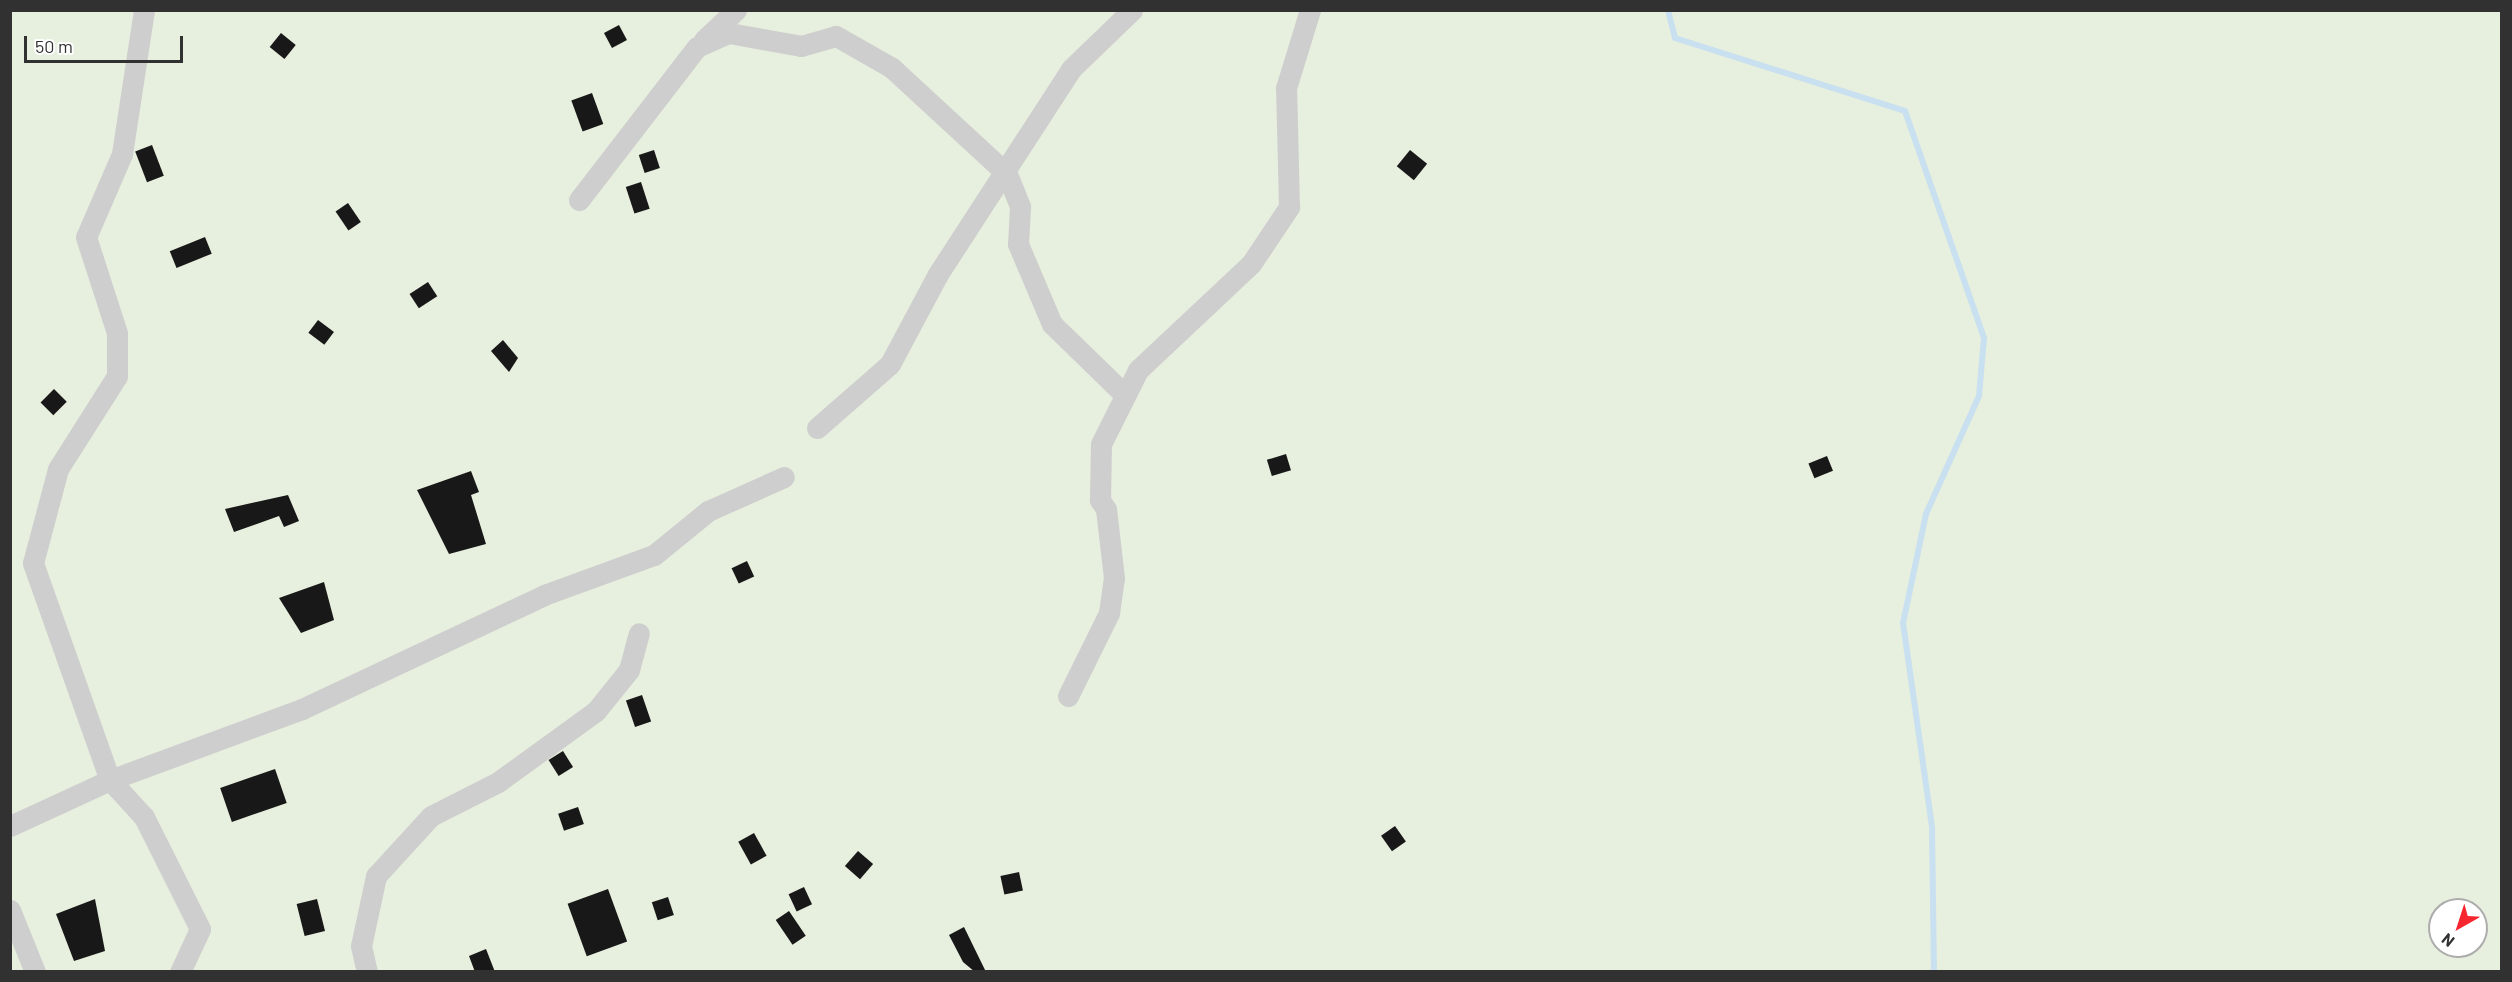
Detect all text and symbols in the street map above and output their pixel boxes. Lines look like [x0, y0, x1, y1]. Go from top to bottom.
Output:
scale bar [27, 24, 186, 62]
text: 50 m [35, 35, 73, 57]
north arrow [2428, 898, 2488, 958]
text: N [2438, 930, 2458, 952]

